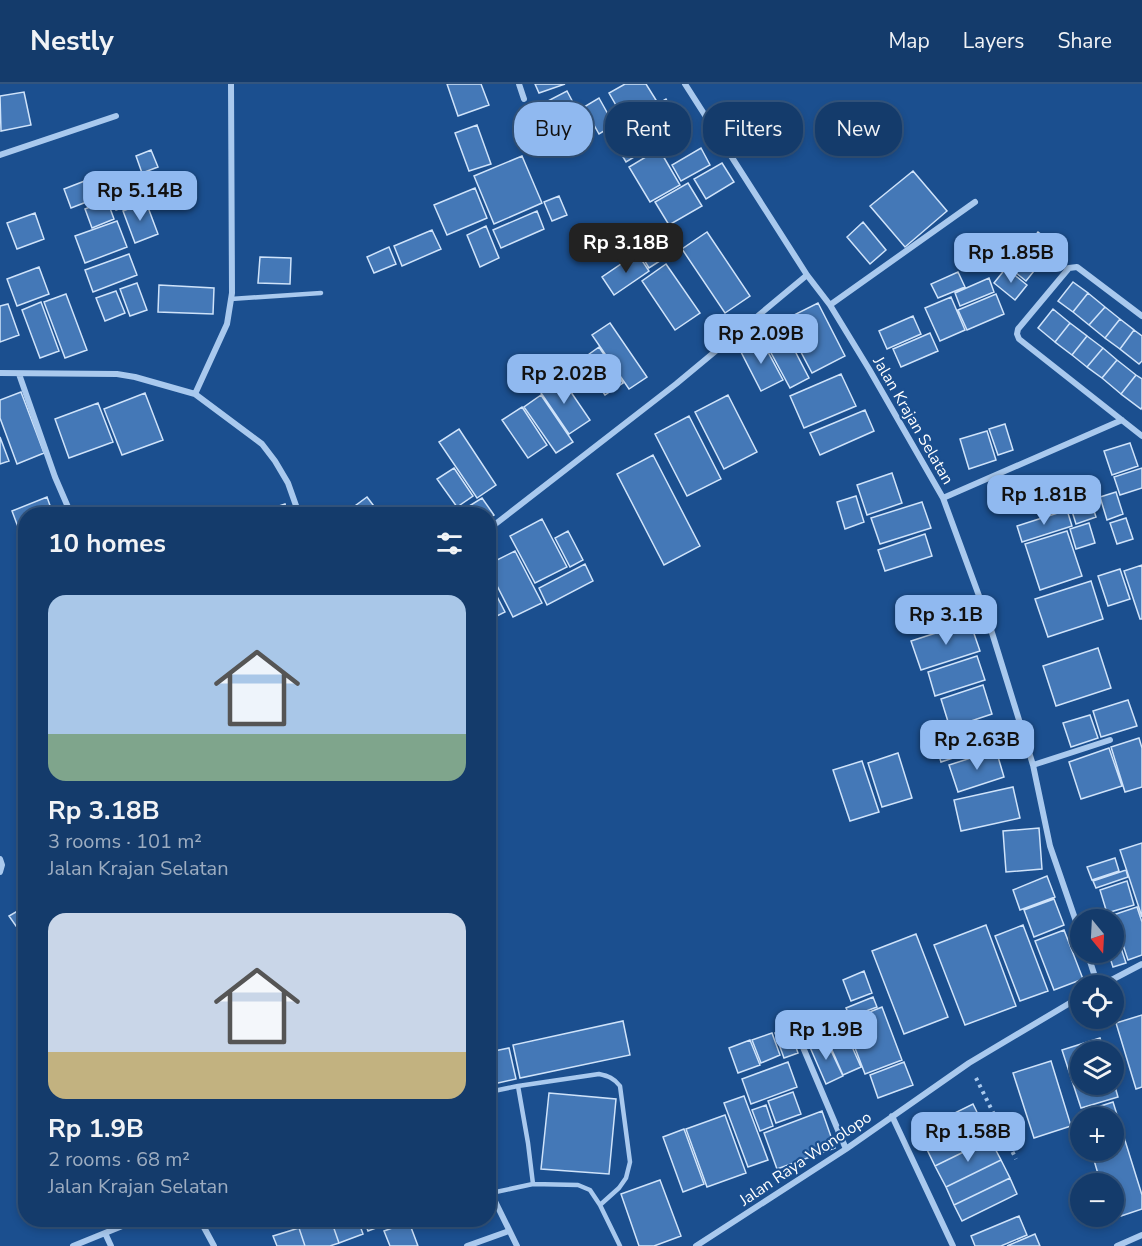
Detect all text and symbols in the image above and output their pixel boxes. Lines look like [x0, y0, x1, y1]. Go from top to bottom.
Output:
text: Nestly [30, 22, 114, 60]
text: Map [888, 27, 930, 55]
text: Layers [963, 27, 1024, 55]
text: Share [1057, 27, 1112, 55]
chip: Buy [514, 102, 593, 156]
chip: Rent [605, 102, 691, 156]
chip: Filters [703, 102, 803, 156]
chip: New [815, 102, 902, 156]
pin: Rp 5.14B [78, 171, 202, 222]
text: Rp 5.14B [97, 177, 183, 204]
pin: Rp 3.18B [564, 223, 688, 274]
text: Rp 3.18B [583, 229, 669, 256]
pin: Rp 1.85B [949, 233, 1073, 284]
text: Rp 1.85B [968, 239, 1054, 266]
pin: Rp 2.09B [699, 314, 823, 365]
text: Rp 2.09B [718, 320, 804, 347]
street label: Jalan Krajan Selatan [867, 352, 959, 489]
pin: Rp 2.02B [502, 354, 626, 405]
text: Rp 2.02B [521, 360, 607, 387]
pin: Rp 1.81B [982, 475, 1106, 526]
text: Rp 1.81B [1001, 481, 1087, 508]
text: 10 homes [48, 526, 166, 561]
icon: filters [433, 527, 466, 560]
pin: Rp 3.1B [891, 595, 1001, 646]
text: Rp 3.1B [909, 601, 983, 628]
icon: home [203, 634, 311, 742]
pin: Rp 2.63B [915, 720, 1039, 771]
text: Rp 2.63B [934, 726, 1020, 753]
text: Rp 3.18B [48, 793, 160, 828]
text: 3 rooms · 101 m² [48, 828, 202, 855]
text: Jalan Krajan Selatan [48, 855, 229, 882]
north arrow [1070, 909, 1124, 963]
map controls [1070, 909, 1124, 1227]
icon: home [203, 952, 311, 1060]
button: locate [1070, 975, 1124, 1029]
pin: Rp 1.9B [771, 1010, 881, 1061]
text: Rp 1.9B [789, 1016, 863, 1043]
button: layers [1070, 1041, 1124, 1095]
street label: Jalan Raya Wonolopo [734, 1106, 876, 1212]
button: + [1070, 1107, 1124, 1161]
text: Rp 1.9B [48, 1111, 144, 1146]
pin: Rp 1.58B [906, 1112, 1030, 1163]
text: Rp 1.58B [925, 1118, 1011, 1145]
text: 2 rooms · 68 m² [48, 1146, 190, 1173]
text: Jalan Krajan Selatan [48, 1173, 229, 1200]
button: − [1070, 1173, 1124, 1227]

